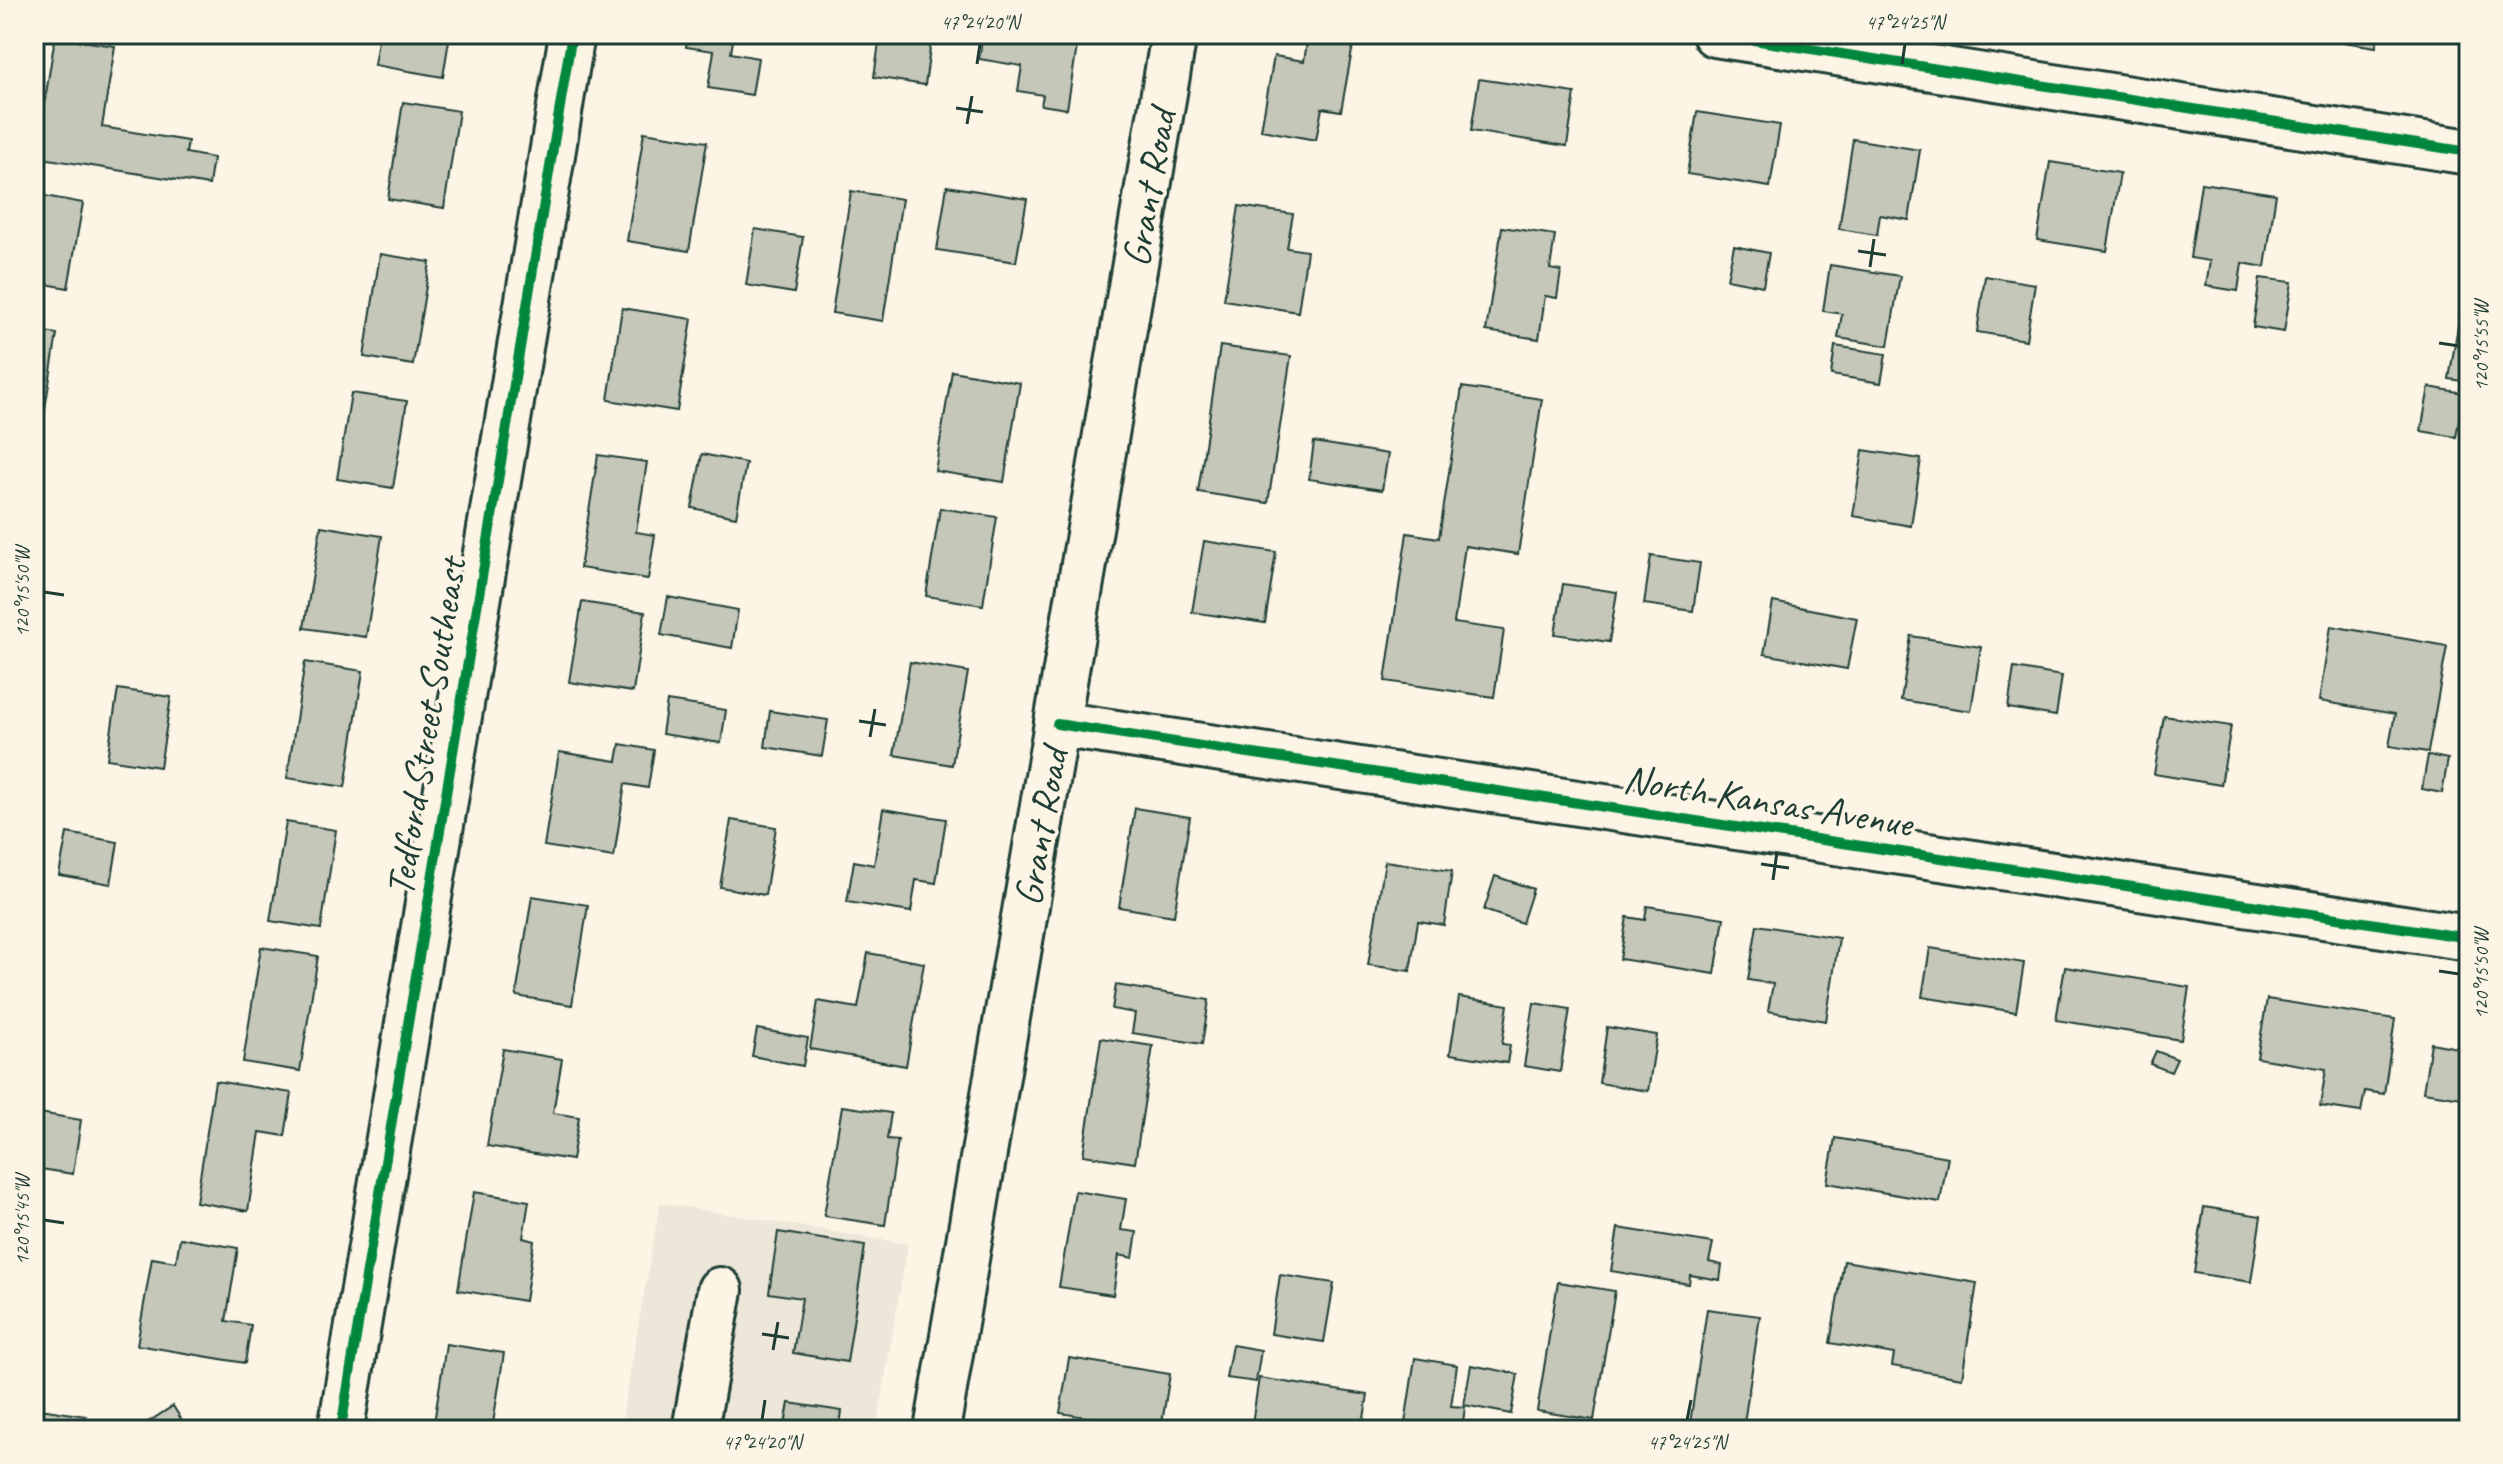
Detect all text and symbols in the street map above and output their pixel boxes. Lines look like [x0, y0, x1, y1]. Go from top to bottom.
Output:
text: 47°24'20"N [941, 10, 1022, 35]
text: 47°24'25"N [1866, 10, 1947, 35]
street label: Grant Road [1111, 100, 1188, 270]
text: 120°15'55"W [2469, 297, 2494, 391]
text: 120°15'50"W [10, 543, 35, 637]
street label: Tedford Street Southeast [375, 551, 478, 899]
street label: Grant Road [1003, 739, 1080, 909]
street label: North Kansas Avenue [1620, 753, 1919, 849]
text: 120°15'50"W [2469, 925, 2494, 1019]
text: 120°15'45"W [10, 1171, 35, 1265]
text: 47°24'20"N [723, 1430, 804, 1455]
text: 47°24'25"N [1648, 1430, 1729, 1455]

